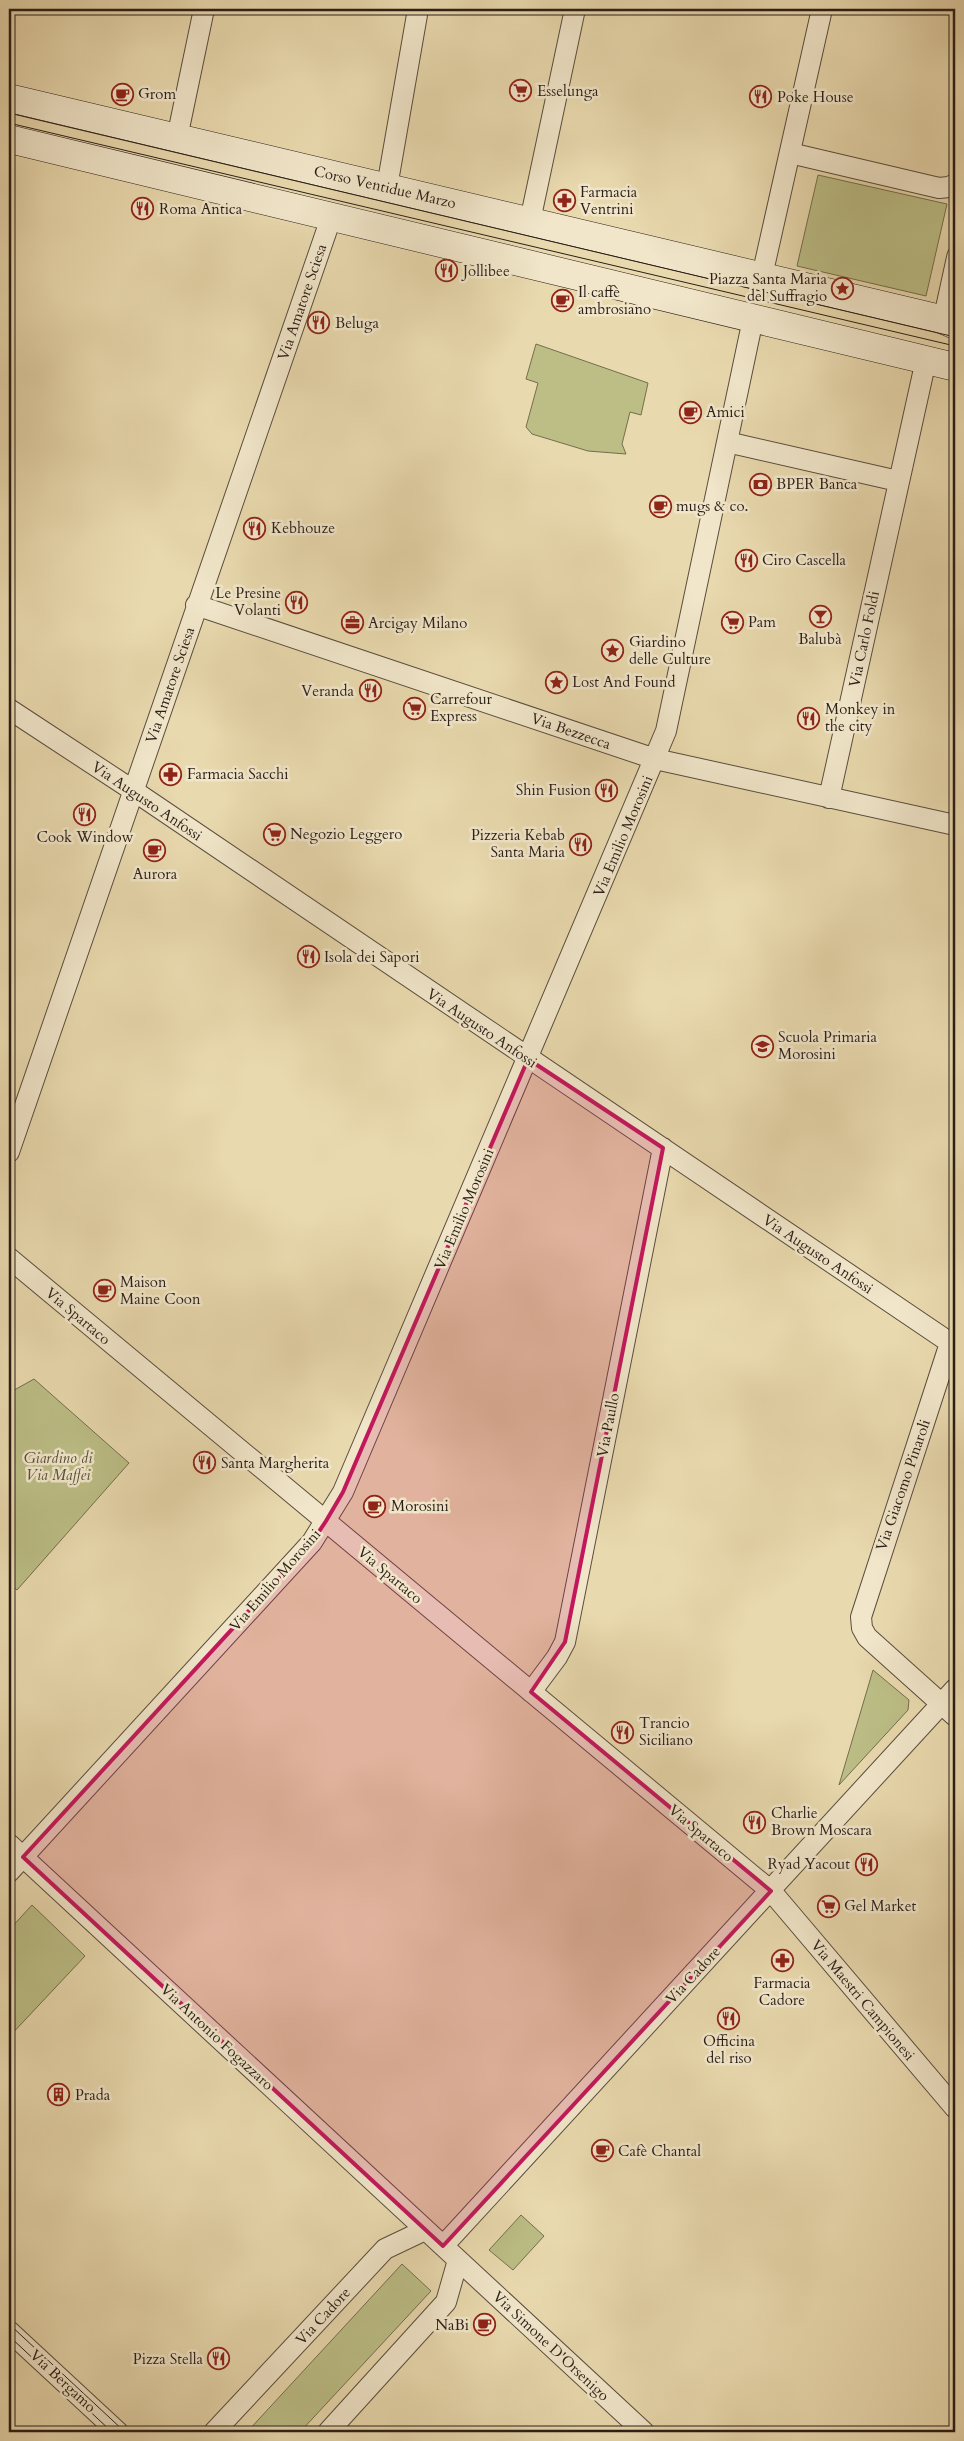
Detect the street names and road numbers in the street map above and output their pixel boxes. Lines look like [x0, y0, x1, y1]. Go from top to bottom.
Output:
street label: Corso Ventidue Marzo [312, 161, 458, 213]
street label: Via Amatore Sciesa [273, 241, 331, 363]
street label: Via Carlo Foldi [844, 589, 884, 689]
street label: Via Amatore Sciesa [141, 624, 199, 746]
street label: Via Bezzecca [528, 708, 614, 754]
street label: Via Augusto Anfossi [88, 757, 206, 845]
street label: Via Emilio Morosini [588, 772, 658, 900]
street label: Via Augusto Anfossi [423, 984, 541, 1072]
street label: Via Emilio Morosini [429, 1145, 499, 1273]
street label: Via Augusto Anfossi [759, 1210, 877, 1298]
street label: Via Spartaco [41, 1283, 115, 1349]
street label: Via Paullo [592, 1391, 624, 1459]
street label: Via Giacomo Pinaroli [871, 1417, 935, 1553]
street label: Via Emilio Morosini [225, 1524, 325, 1636]
street label: Via Spartaco [353, 1542, 427, 1608]
street label: Via Spartaco [664, 1800, 738, 1866]
street label: Via Maestri Campionesi [806, 1935, 920, 2065]
street label: Via Cadore [661, 1942, 725, 2008]
street label: Via Antonio Fogazzaro [156, 1979, 278, 2095]
street label: Via Cadore [291, 2283, 355, 2349]
street label: Via Simone D'Orsenigo [488, 2287, 614, 2405]
street label: Via Bergamo [25, 2345, 101, 2417]

